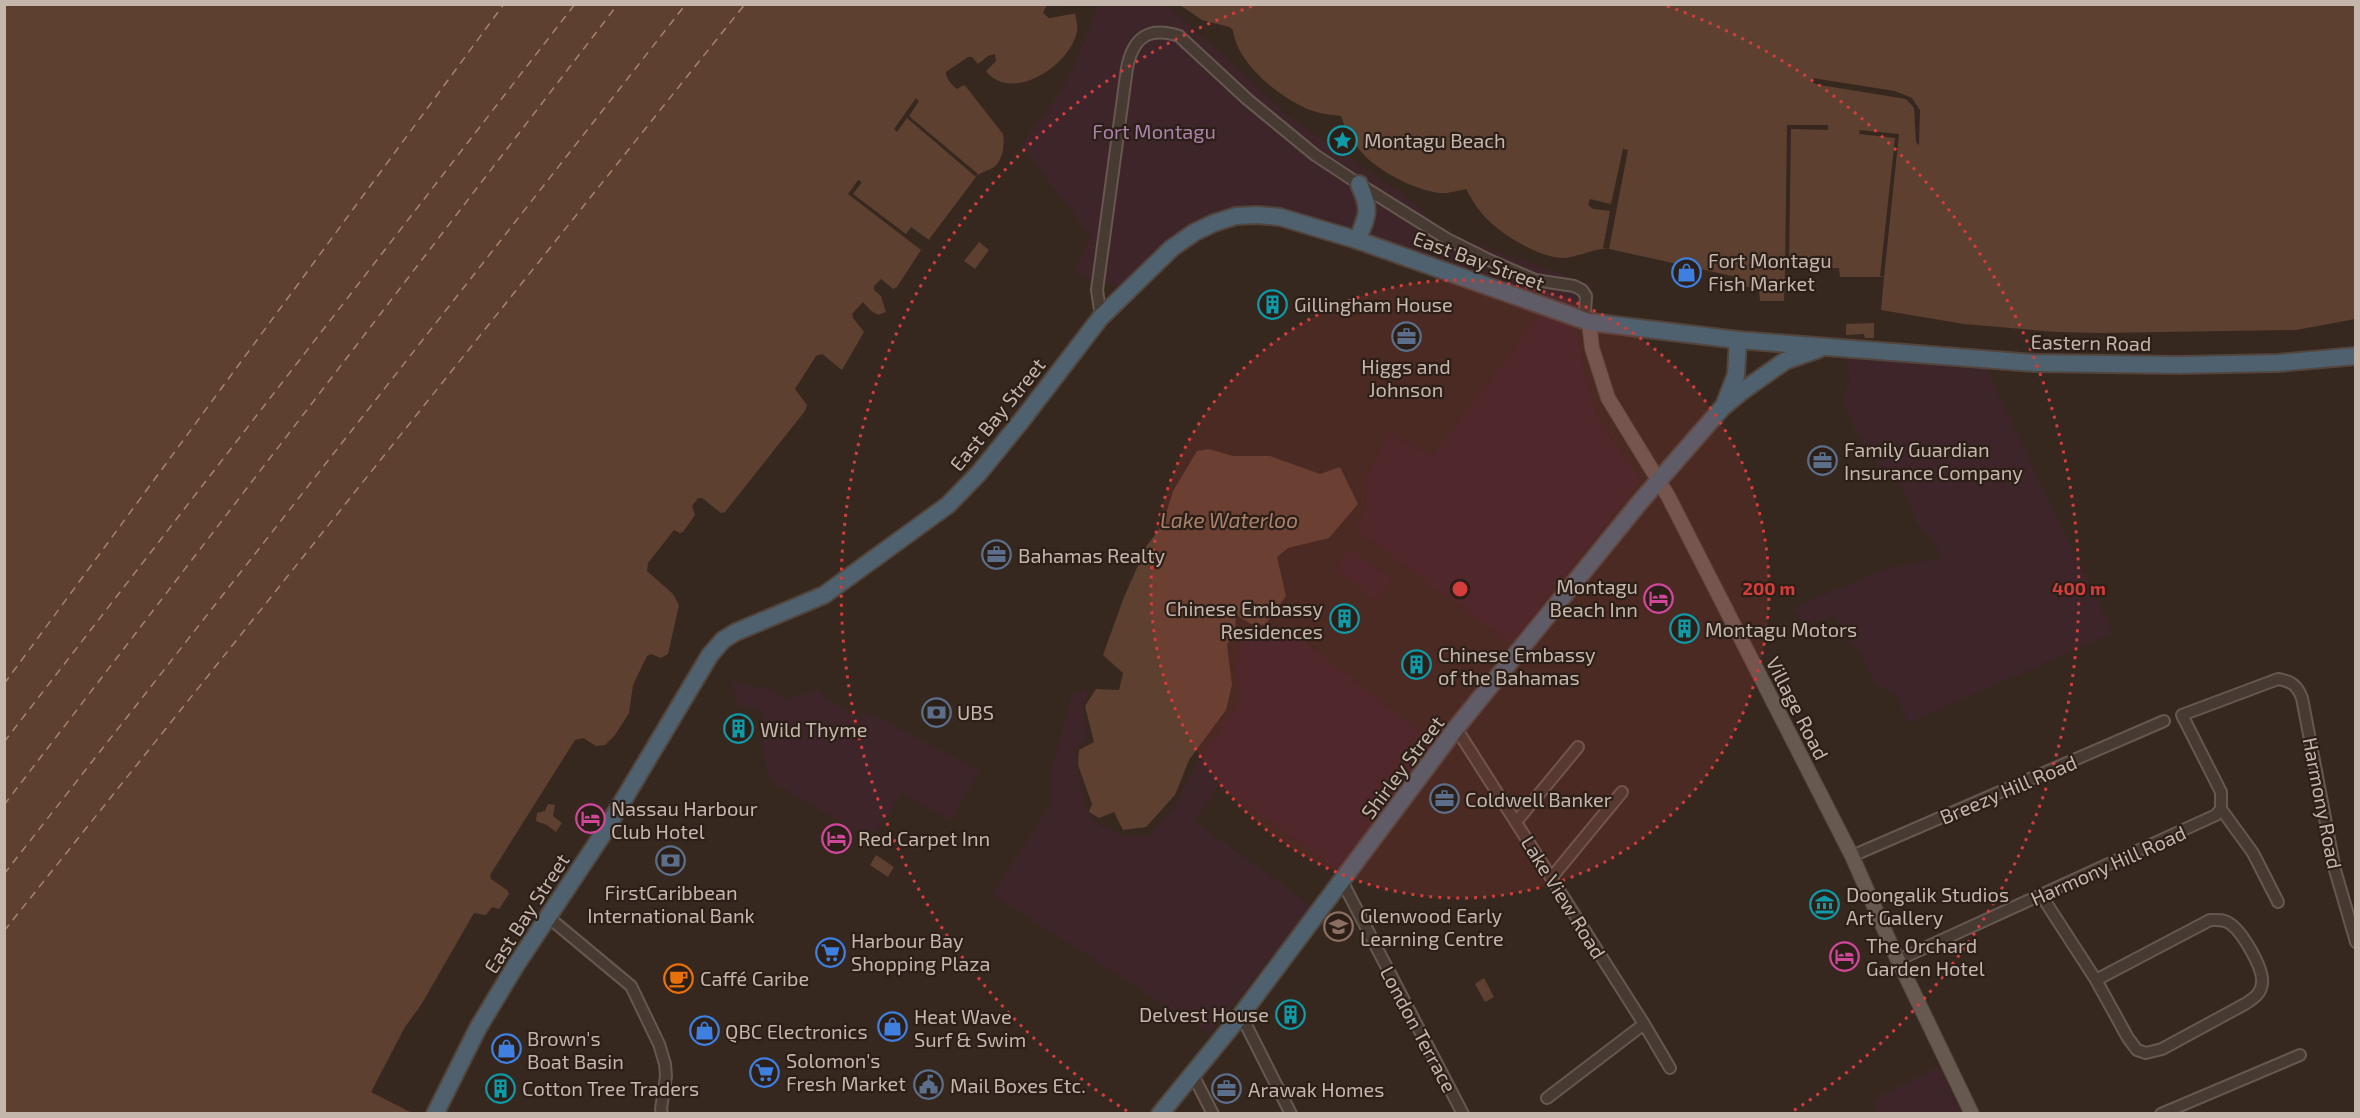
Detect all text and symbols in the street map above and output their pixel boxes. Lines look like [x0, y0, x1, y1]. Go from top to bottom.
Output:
park label: Fort Montagu [1092, 119, 1216, 143]
place icon: Montagu Beach [1327, 124, 1359, 156]
place label: Montagu Beach [1364, 128, 1506, 152]
street label: East Bay Street [1410, 225, 1548, 295]
place label: Fort Montagu Fish Market [1708, 248, 1832, 295]
shop icon: Fort Montagu Fish Market [1671, 256, 1703, 288]
building icon: Gillingham House [1257, 288, 1289, 320]
place label: Gillingham House [1294, 292, 1453, 316]
office icon: Higgs and Johnson [1390, 320, 1422, 352]
street label: Eastern Road [2030, 329, 2152, 355]
street label: East Bay Street [944, 353, 1050, 475]
place label: Higgs and Johnson [1361, 354, 1451, 401]
place label: Family Guardian Insurance Company [1844, 437, 2023, 484]
office icon: Family Guardian Insurance Company [1807, 445, 1839, 477]
water label: Lake Waterloo [1160, 507, 1298, 532]
office icon: Bahamas Realty [981, 539, 1013, 571]
place label: Bahamas Realty [1018, 543, 1165, 567]
place label: Montagu Beach Inn [1550, 574, 1638, 621]
text: 200 m [1743, 577, 1795, 599]
text: 400 m [2052, 577, 2106, 599]
centre of rings [1450, 579, 1470, 599]
hotel icon: Montagu Beach Inn [1643, 582, 1675, 614]
place label: Chinese Embassy Residences [1165, 596, 1323, 643]
building icon: Chinese Embassy Residences [1328, 603, 1360, 635]
building icon: Montagu Motors [1668, 613, 1700, 645]
place label: Montagu Motors [1705, 617, 1857, 641]
place label: Chinese Embassy of the Bahamas [1438, 642, 1596, 689]
building icon: Chinese Embassy of the Bahamas [1401, 649, 1433, 681]
street label: Village Road [1762, 653, 1834, 763]
bank icon: UBS [920, 696, 952, 728]
place label: UBS [957, 700, 994, 724]
street label: Shirley Street [1356, 711, 1449, 823]
building icon: Wild Thyme [723, 713, 755, 745]
place label: Wild Thyme [760, 717, 867, 741]
street label: Harmony Road [2298, 735, 2348, 871]
street label: Breezy Hill Road [1936, 749, 2080, 829]
office icon: Coldwell Banker [1428, 783, 1460, 815]
place label: Coldwell Banker [1465, 787, 1612, 811]
place label: Nassau Harbour Club Hotel [611, 796, 758, 843]
hotel icon: Nassau Harbour Club Hotel [574, 803, 606, 835]
street label: Harmony Hill Road [2027, 820, 2189, 910]
hotel icon: Red Carpet Inn [821, 822, 853, 854]
place label: Red Carpet Inn [858, 826, 990, 850]
street label: Lake View Road [1517, 831, 1611, 963]
bank icon: FirstCaribbean International Bank [655, 845, 687, 877]
street label: East Bay Street [478, 848, 574, 977]
place label: FirstCaribbean International Bank [587, 880, 755, 927]
place label: Doongalik Studios Art Gallery [1846, 882, 2009, 929]
museum icon: Doongalik Studios Art Gallery [1809, 889, 1841, 921]
place label: Glenwood Early Learning Centre [1360, 903, 1504, 950]
school or university icon: Glenwood Early Learning Centre [1323, 910, 1355, 942]
place label: Harbour Bay Shopping Plaza [851, 928, 991, 975]
place label: The Orchard Garden Hotel [1866, 933, 1985, 980]
supermarket icon: Harbour Bay Shopping Plaza [814, 936, 846, 968]
hotel icon: The Orchard Garden Hotel [1829, 940, 1861, 972]
cafe icon: Caffé Caribe [663, 962, 695, 994]
street label: London Terrace [1376, 962, 1462, 1096]
place label: Caffé Caribe [700, 966, 809, 990]
building icon: Delvest House [1274, 998, 1306, 1030]
place label: Delvest House [1139, 1002, 1269, 1026]
place label: Heat Wave Surf & Swim [914, 1004, 1026, 1051]
shop icon: Heat Wave Surf & Swim [877, 1011, 909, 1043]
shop icon: QBC Electronics [688, 1015, 720, 1047]
place label: QBC Electronics [725, 1019, 868, 1043]
place label: Brown's Boat Basin [527, 1026, 624, 1073]
shop icon: Brown's Boat Basin [490, 1033, 522, 1065]
place label: Solomon's Fresh Market [786, 1048, 906, 1095]
supermarket icon: Solomon's Fresh Market [749, 1056, 781, 1088]
public building icon: Mail Boxes Etc. [913, 1069, 945, 1101]
building icon: Cotton Tree Traders [485, 1072, 517, 1104]
place label: Mail Boxes Etc. [950, 1073, 1086, 1097]
office icon: Arawak Homes [1211, 1073, 1243, 1105]
place label: Cotton Tree Traders [522, 1076, 699, 1100]
place label: Arawak Homes [1248, 1077, 1384, 1101]

